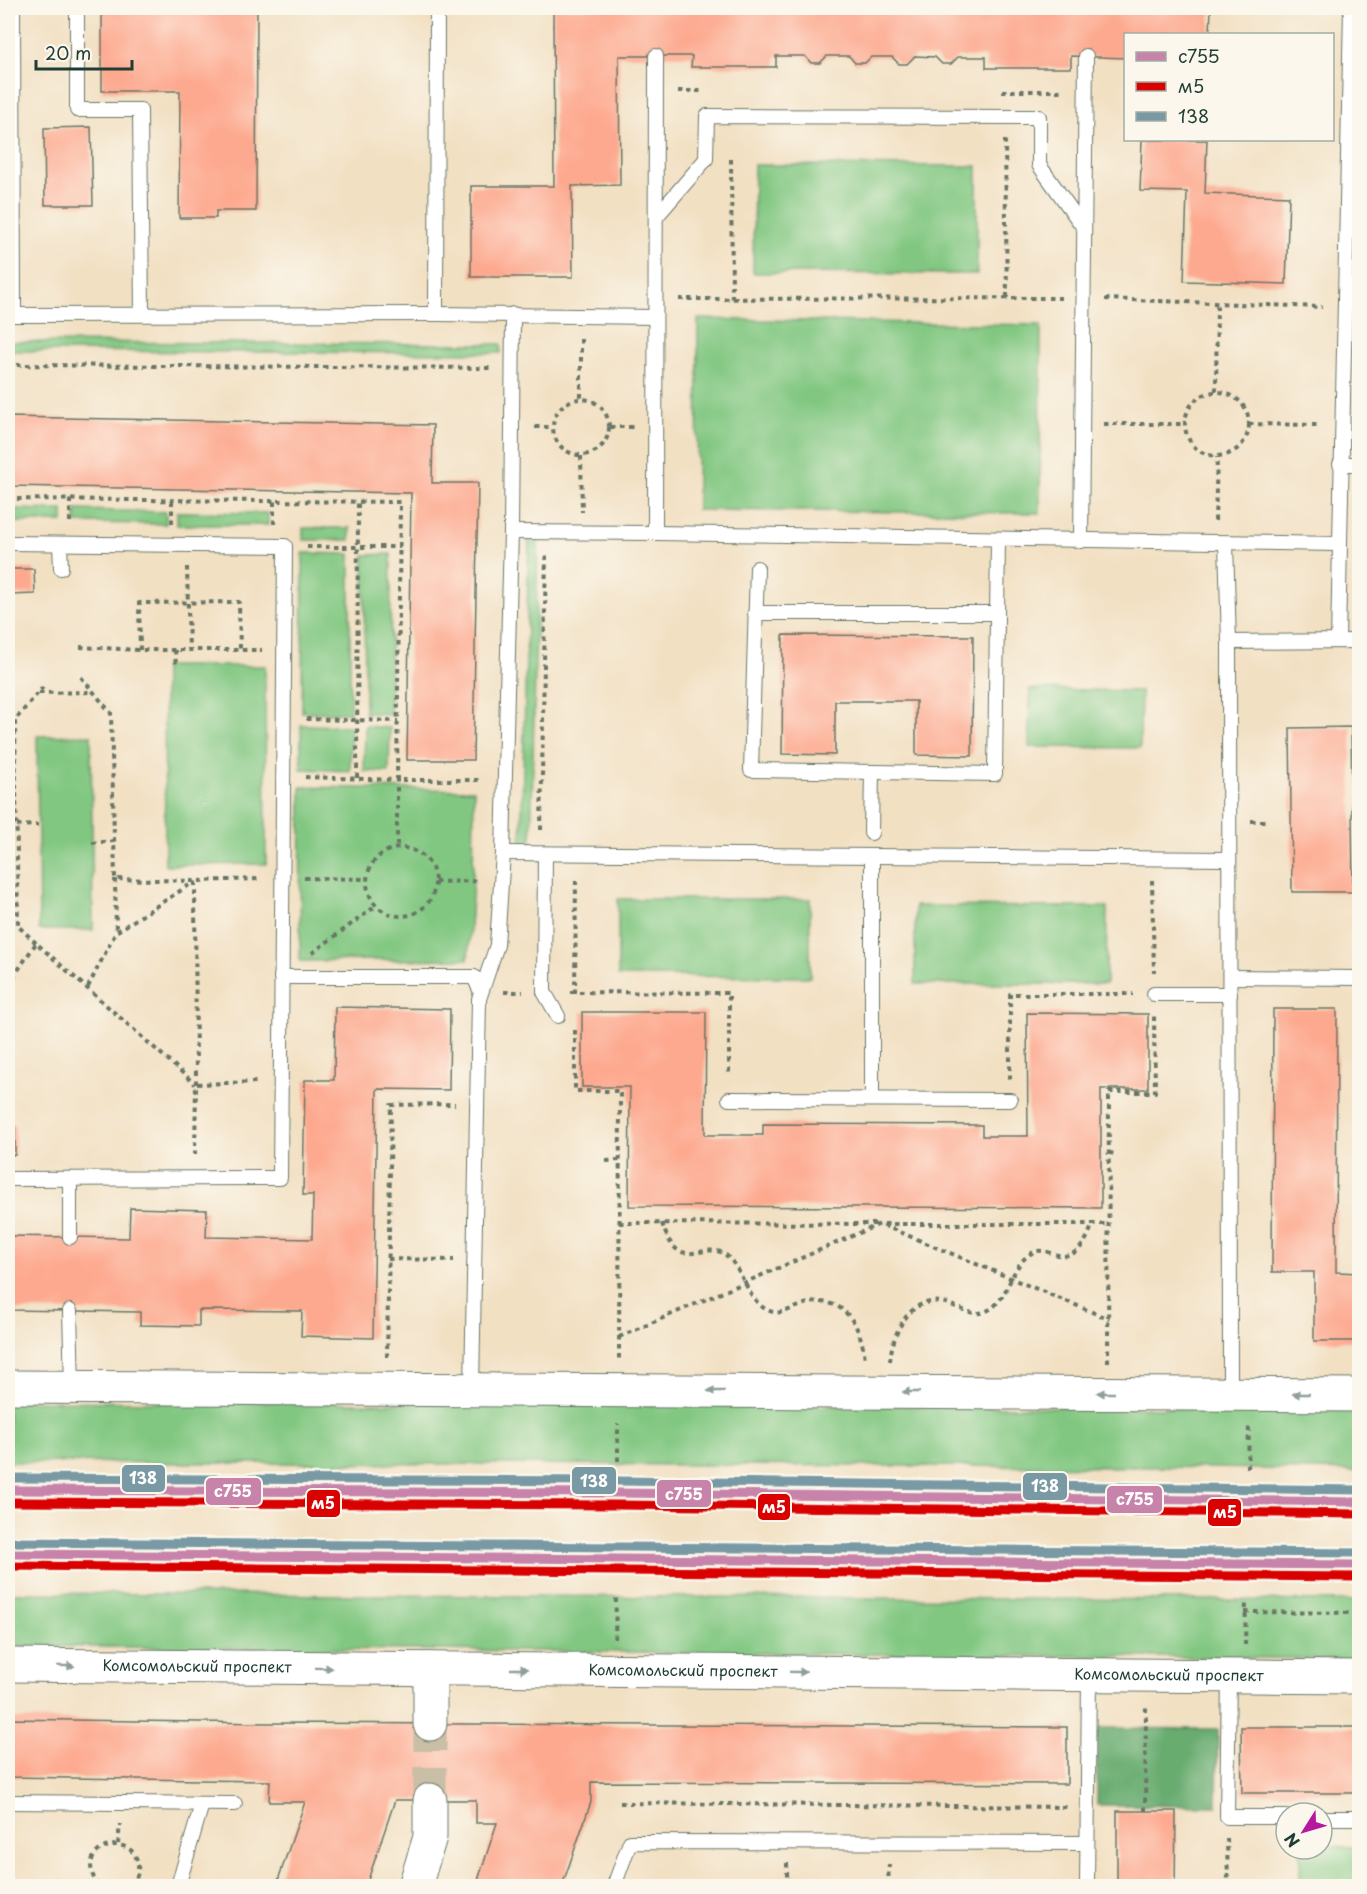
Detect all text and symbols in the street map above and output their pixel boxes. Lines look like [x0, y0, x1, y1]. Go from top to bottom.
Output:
scale bar [36, 33, 132, 71]
legend [1124, 33, 1334, 141]
text: 20 m [45, 39, 91, 66]
text: с755 [1178, 42, 1220, 69]
text: м5 [1178, 72, 1204, 99]
text: 138 [1178, 102, 1209, 129]
one-way arrow [707, 1386, 726, 1396]
one-way arrow [902, 1387, 921, 1397]
one-way arrow [1097, 1388, 1116, 1398]
one-way arrow [1292, 1389, 1311, 1399]
line badge: 138 [121, 1464, 166, 1493]
text: 138 [129, 1465, 157, 1489]
line badge: 138 [571, 1466, 617, 1495]
text: 138 [580, 1468, 608, 1492]
line badge: 138 [1022, 1472, 1068, 1501]
text: 138 [1031, 1473, 1059, 1497]
line badge: с755 [205, 1477, 262, 1506]
text: с755 [214, 1478, 252, 1502]
line badge: с755 [656, 1479, 712, 1508]
text: с755 [665, 1481, 703, 1505]
line badge: с755 [1106, 1485, 1163, 1514]
text: с755 [1116, 1486, 1154, 1510]
line badge: м5 [306, 1489, 341, 1518]
text: м5 [311, 1490, 335, 1514]
line badge: м5 [757, 1493, 791, 1521]
text: м5 [762, 1494, 786, 1518]
line badge: м5 [1207, 1498, 1242, 1527]
text: м5 [1213, 1499, 1237, 1523]
street label: Комсомольский проспект [102, 1653, 292, 1678]
street label: Комсомольский проспект [588, 1657, 778, 1682]
one-way arrow [56, 1661, 75, 1671]
street label: Комсомольский проспект [1074, 1661, 1264, 1686]
one-way arrow [314, 1663, 333, 1673]
one-way arrow [509, 1664, 528, 1674]
one-way arrow [788, 1667, 807, 1677]
north arrow [1274, 1801, 1334, 1861]
text: N [1278, 1828, 1305, 1853]

